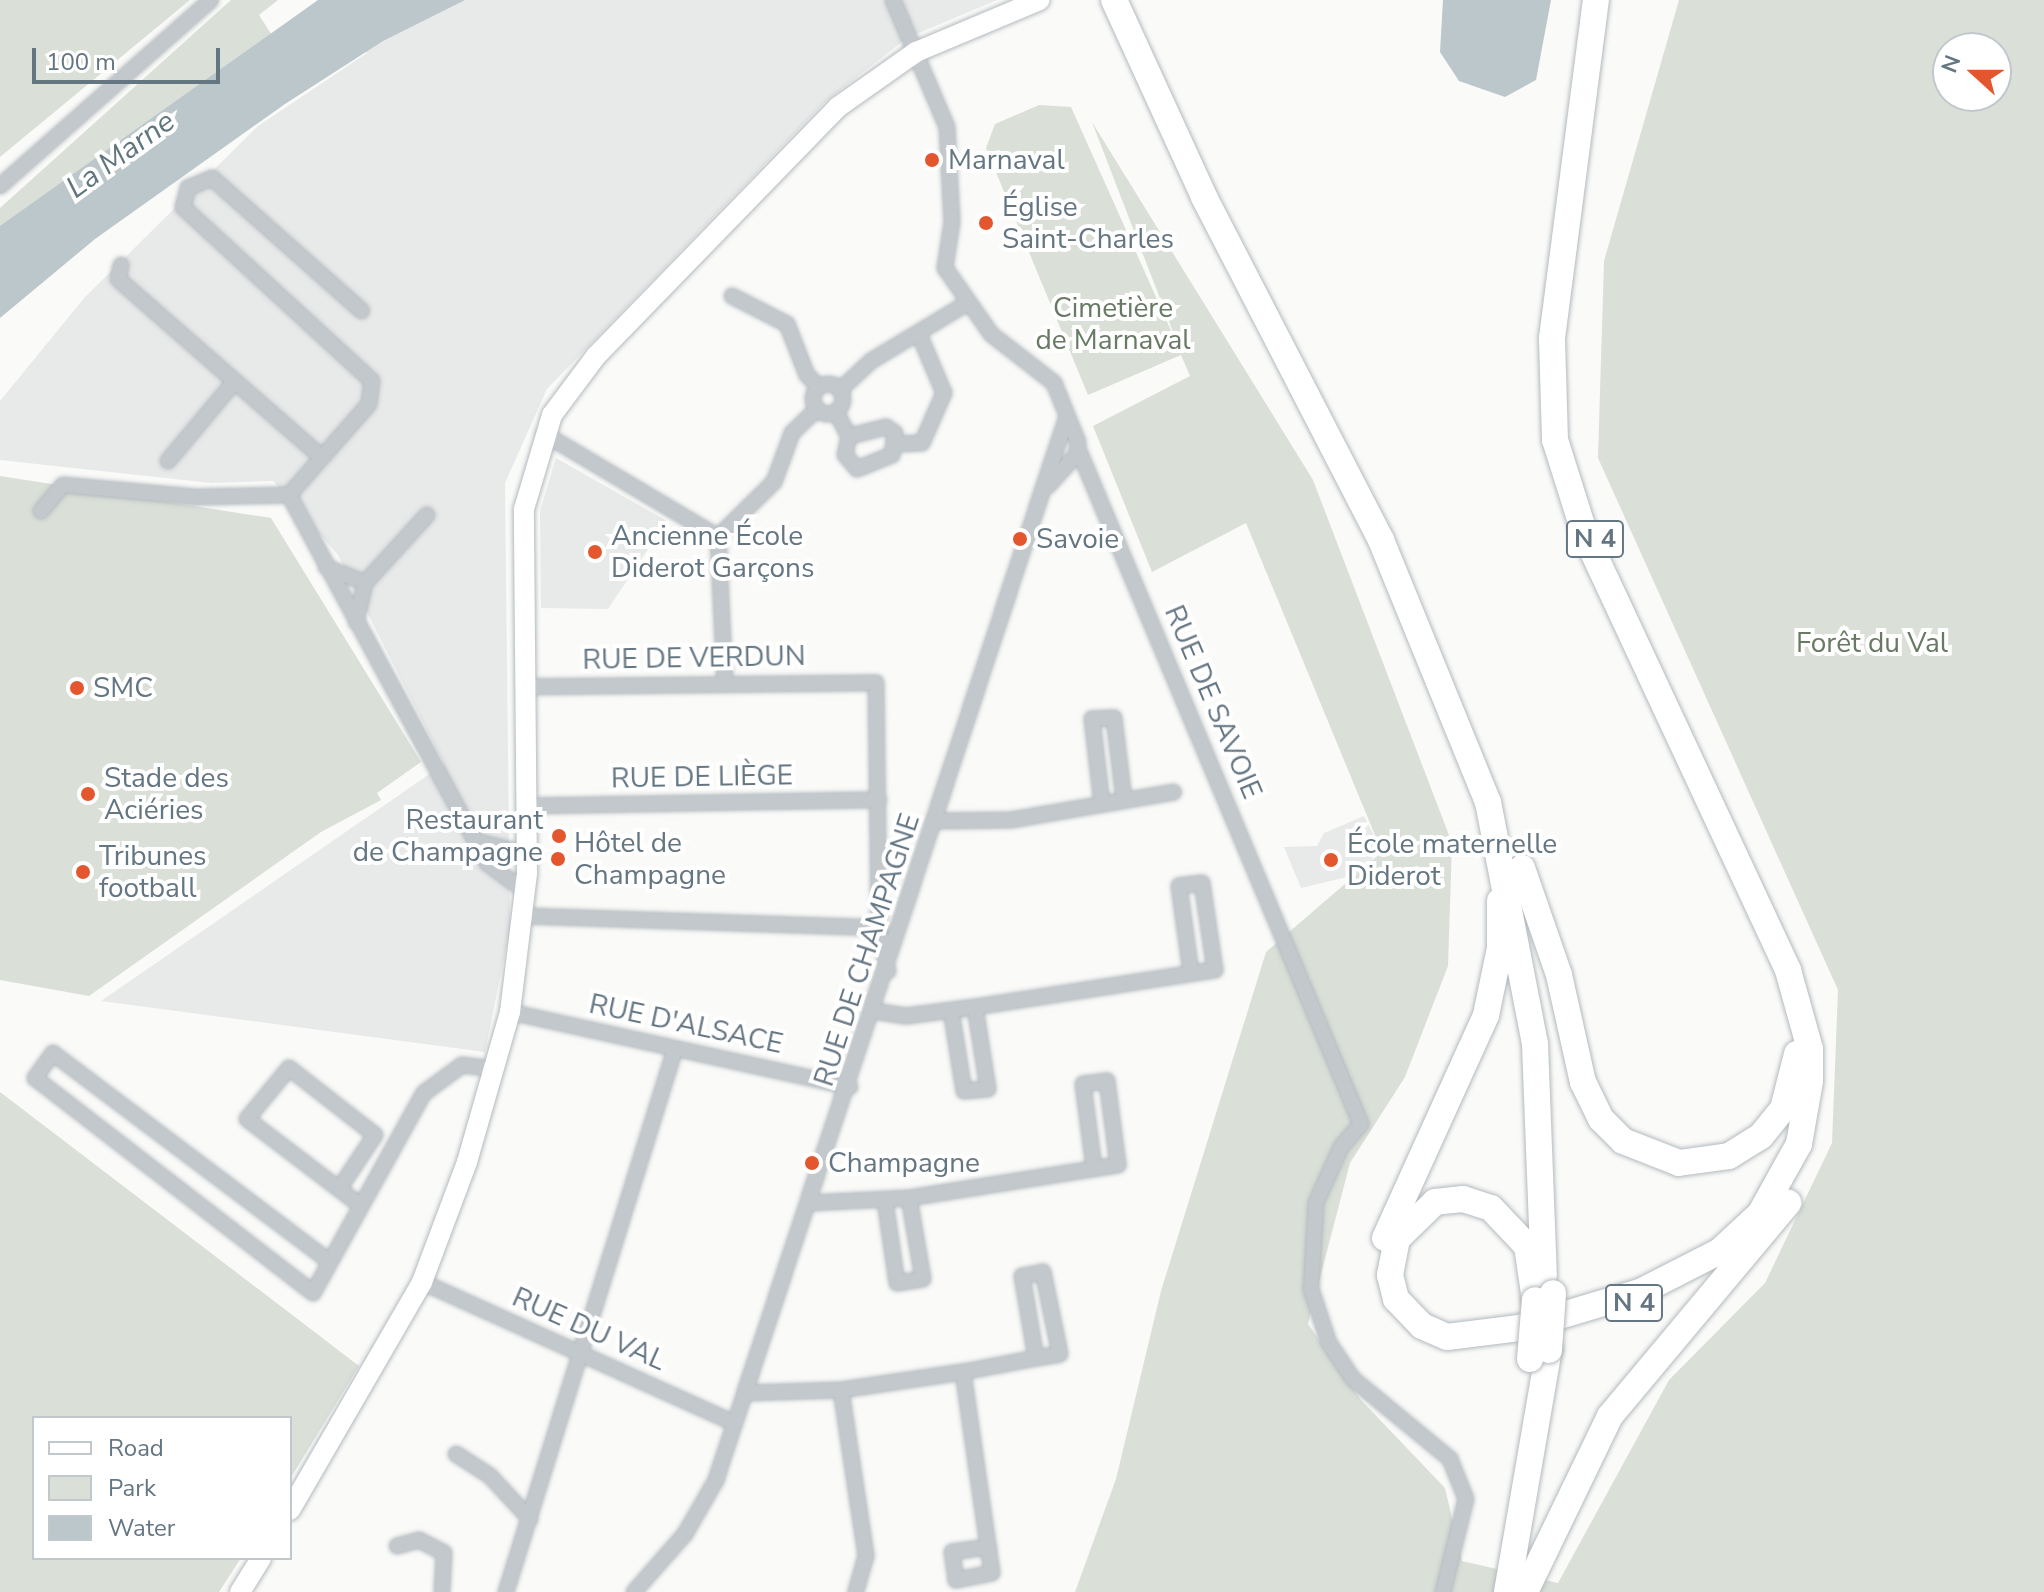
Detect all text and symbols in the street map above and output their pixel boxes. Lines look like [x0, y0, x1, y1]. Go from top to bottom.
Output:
scale bar [36, 32, 224, 82]
north arrow [1932, 32, 2012, 112]
text: 100 m [46, 46, 116, 78]
text: N [1935, 51, 1968, 77]
water label: La Marne [60, 104, 182, 206]
place label: Marnaval [948, 143, 1065, 177]
marker: Marnaval [923, 151, 941, 169]
place label: Église Saint-Charles [1002, 190, 1174, 256]
marker: Église Saint-Charles [977, 214, 995, 232]
park label: Cimetière de Marnaval [1035, 291, 1191, 357]
road number: N 4 [1565, 517, 1625, 561]
place label: Ancienne École Diderot Garçons [611, 519, 814, 585]
place label: Savoie [1036, 522, 1119, 556]
marker: Savoie [1011, 530, 1029, 548]
marker: Ancienne École Diderot Garçons [586, 543, 604, 561]
street label: RUE DE SAVOIE [1157, 600, 1269, 804]
park label: Forêt du Val [1796, 626, 1948, 660]
street label: RUE DE VERDUN [582, 639, 806, 677]
place label: SMC [93, 671, 153, 705]
marker: SMC [68, 679, 86, 697]
street label: RUE DE LIÈGE [611, 759, 793, 795]
place label: Stade des Aciéries [104, 761, 229, 827]
marker: Stade des Aciéries [79, 785, 97, 803]
place label: Restaurant de Champagne [353, 803, 543, 869]
street label: RUE DE CHAMPAGNE [807, 809, 927, 1091]
place label: Hôtel de Champagne [574, 826, 726, 892]
marker: Restaurant de Champagne [550, 827, 568, 845]
place label: École maternelle Diderot [1347, 827, 1557, 893]
place label: Tribunes football [99, 839, 207, 905]
marker: Hôtel de Champagne [549, 850, 567, 868]
marker: École maternelle Diderot [1322, 851, 1340, 869]
marker: Tribunes football [74, 863, 92, 881]
street label: RUE D'ALSACE [586, 987, 786, 1061]
place label: Champagne [828, 1146, 980, 1180]
marker: Champagne [803, 1154, 821, 1172]
street label: RUE DU VAL [507, 1280, 671, 1378]
road number: N 4 [1604, 1281, 1664, 1325]
legend [32, 1416, 292, 1560]
text: Road [108, 1432, 164, 1464]
text: Park [108, 1472, 156, 1504]
text: Water [108, 1512, 175, 1544]

